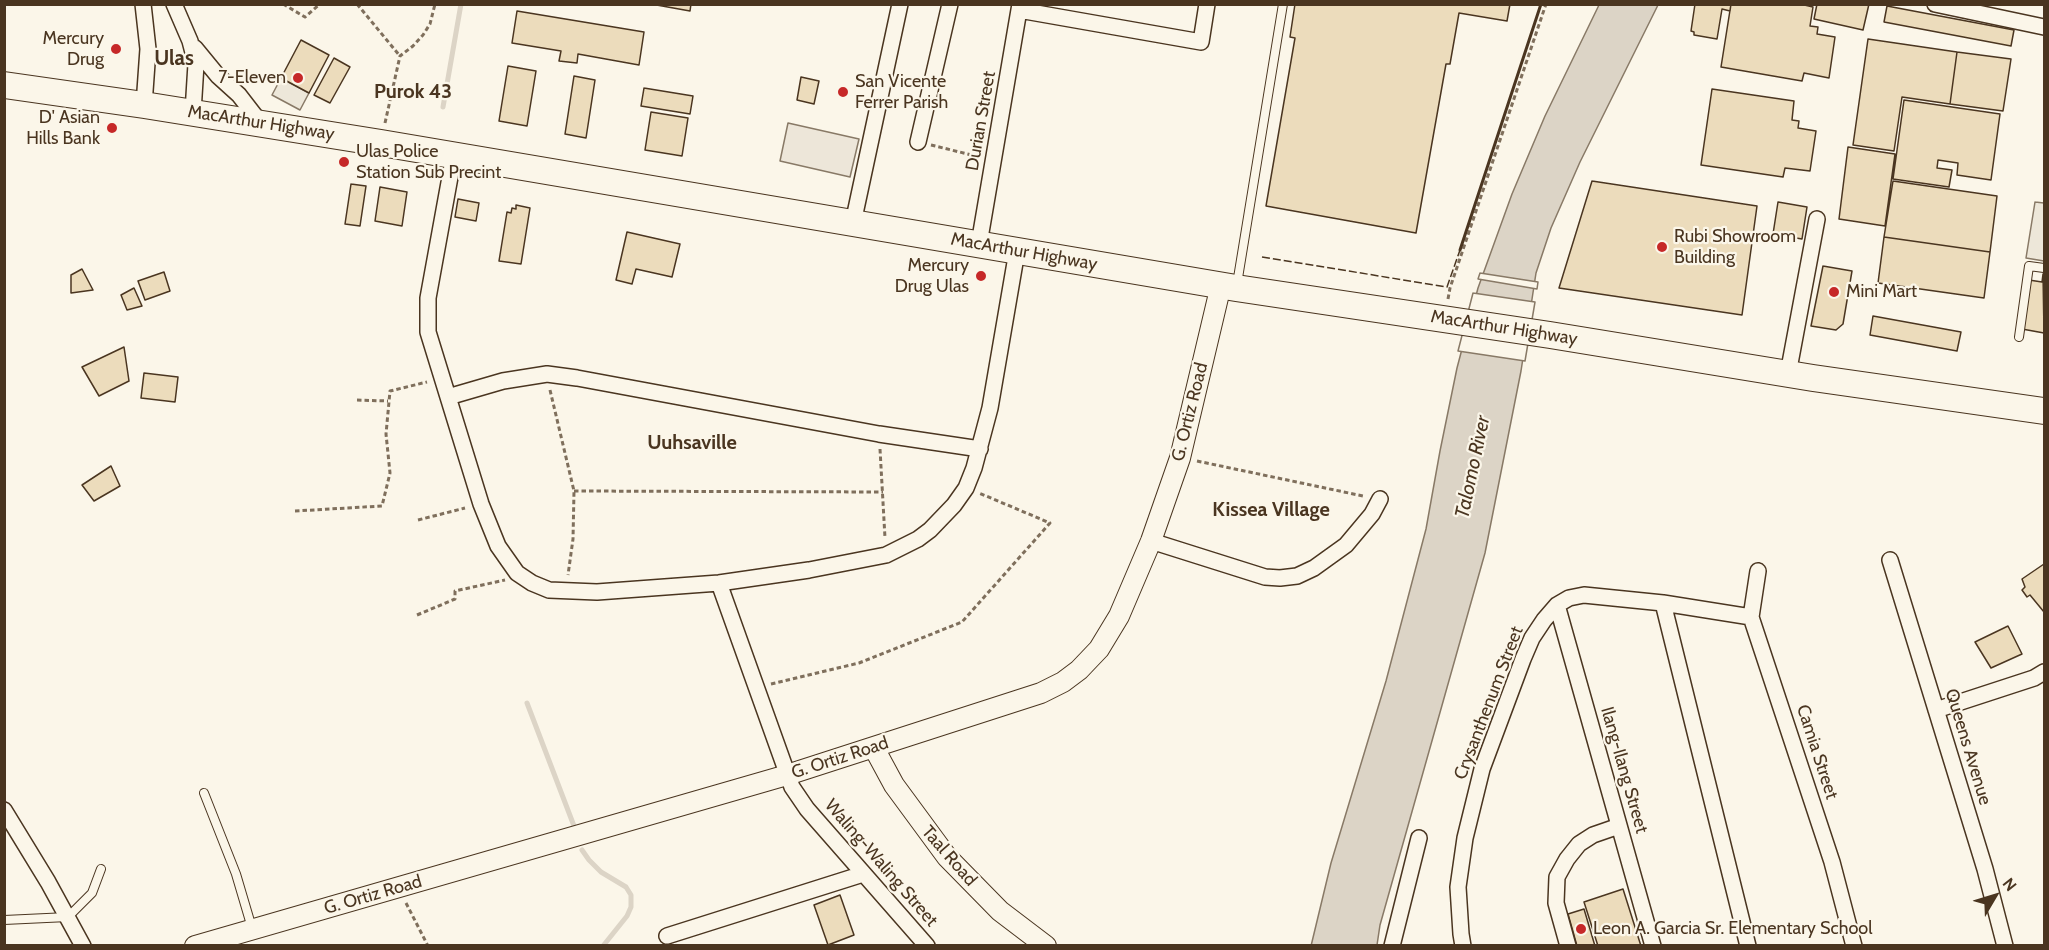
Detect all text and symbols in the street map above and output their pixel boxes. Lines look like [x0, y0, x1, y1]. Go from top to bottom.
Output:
place label: Mercury Drug [43, 28, 104, 70]
marker: Mercury Drug [109, 42, 123, 56]
district label: Ulas [154, 46, 194, 72]
place label: 7-Eleven [218, 67, 286, 89]
street label: Durian Street [962, 69, 1000, 173]
marker: 7-Eleven [291, 71, 305, 85]
place label: San Vicente Ferrer Parish [855, 71, 948, 113]
district label: Purok 43 [374, 80, 452, 104]
marker: San Vicente Ferrer Parish [836, 85, 850, 99]
street label: MacArthur Highway [186, 101, 336, 145]
place label: D' Asian Hills Bank [26, 107, 100, 150]
marker: D' Asian Hills Bank [105, 121, 119, 135]
place label: Ulas Police Station Sub Precint [356, 141, 501, 184]
marker: Ulas Police Station Sub Precint [337, 155, 351, 169]
place label: Rubi Showroom Building [1674, 226, 1796, 268]
street label: MacArthur Highway [949, 228, 1099, 276]
marker: Rubi Showroom Building [1655, 240, 1669, 254]
place label: Mercury Drug Ulas [895, 255, 969, 298]
marker: Mercury Drug Ulas [974, 269, 988, 283]
place label: Mini Mart [1846, 281, 1917, 303]
marker: Mini Mart [1827, 285, 1841, 299]
street label: MacArthur Highway [1429, 306, 1579, 350]
street label: G. Ortiz Road [1167, 361, 1213, 463]
water label: Talomo River [1450, 414, 1496, 520]
district label: Uuhsaville [647, 431, 737, 455]
district label: Kissea Village [1212, 498, 1330, 522]
street label: Crysanthenum Street [1450, 623, 1528, 783]
street label: Queens Avenue [1940, 686, 1996, 808]
street label: Camia Street [1792, 702, 1842, 802]
street label: Ilang-Ilang Street [1596, 704, 1652, 836]
street label: G. Ortiz Road [789, 732, 891, 784]
street label: Waling-Waling Street [820, 795, 942, 931]
street label: Taal Road [917, 821, 981, 891]
north arrow [1965, 866, 2025, 926]
street label: G. Ortiz Road [322, 871, 424, 919]
text: N [1999, 874, 2021, 895]
place label: Leon A. Garcia Sr. Elementary School [1593, 918, 1872, 940]
marker: Leon A. Garcia Sr. Elementary School [1574, 922, 1588, 936]

